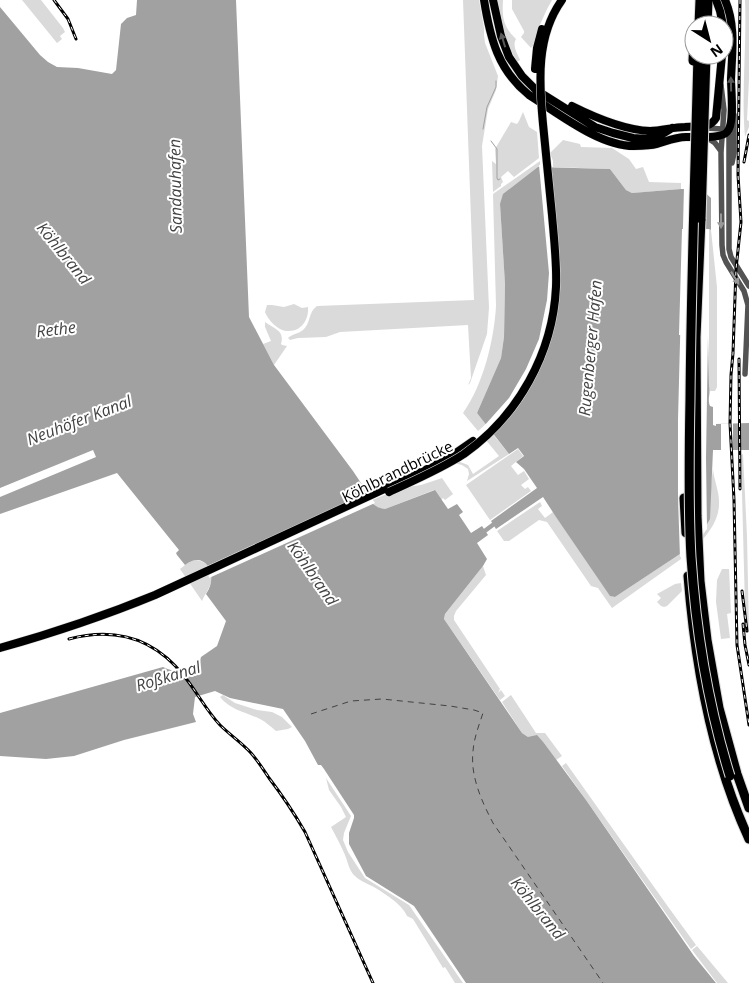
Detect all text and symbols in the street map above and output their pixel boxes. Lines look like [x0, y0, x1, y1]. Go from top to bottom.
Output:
north arrow [684, 15, 734, 65]
one-way arrow [498, 32, 506, 47]
text: N [707, 40, 727, 62]
one-way arrow [727, 76, 735, 92]
water label: Sandauhafen [163, 139, 187, 233]
one-way arrow [717, 213, 725, 229]
water label: Köhlbrand [32, 217, 96, 289]
one-way arrow [731, 271, 740, 284]
water label: Rugenberger Hafen [573, 279, 607, 417]
water label: Rethe [35, 316, 77, 342]
water label: Neuhöfer Kanal [24, 390, 135, 450]
street label: Köhlbrandbrücke [338, 435, 456, 507]
water label: Köhlbrand [283, 536, 344, 610]
water label: Roßkanal [133, 655, 204, 696]
water label: Köhlbrand [506, 872, 570, 944]

